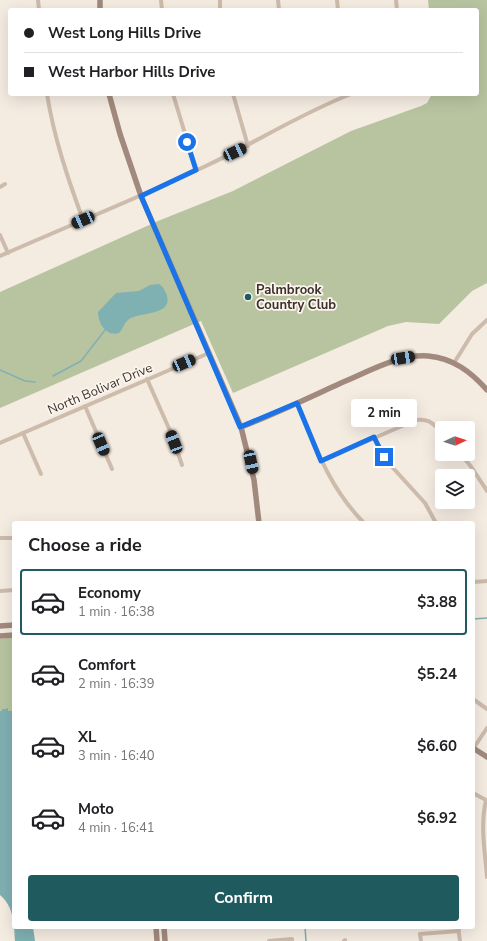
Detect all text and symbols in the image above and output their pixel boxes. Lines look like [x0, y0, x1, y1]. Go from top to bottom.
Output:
text: West Long Hills Drive [48, 23, 201, 43]
text: West Harbor Hills Drive [48, 62, 216, 82]
route start [178, 133, 196, 151]
car [222, 141, 248, 163]
car [70, 210, 96, 230]
place label: Palmbrook Country Club [256, 281, 336, 314]
marker: Palmbrook Country Club [243, 292, 253, 302]
car [390, 350, 416, 366]
car [171, 353, 197, 373]
street label: North Bolivar Drive [45, 359, 155, 419]
callout: 2 min [351, 399, 417, 427]
text: 2 min [367, 404, 401, 422]
north arrow [435, 421, 475, 461]
map controls [435, 421, 475, 509]
car [164, 429, 184, 455]
car [91, 431, 111, 457]
route end [375, 448, 393, 466]
car [243, 449, 259, 475]
button: layers [435, 469, 475, 509]
text: Choose a ride [28, 533, 142, 557]
text: Economy [78, 583, 141, 603]
icon: car [30, 584, 66, 620]
text: $3.88 [417, 592, 457, 612]
text: 1 min · 16:38 [78, 603, 154, 621]
text: Comfort [78, 655, 135, 675]
icon: car [30, 656, 66, 692]
text: $5.24 [417, 664, 457, 684]
text: 2 min · 16:39 [78, 675, 154, 693]
text: XL [78, 727, 97, 747]
icon: car [30, 728, 66, 764]
text: $6.60 [417, 736, 457, 756]
text: 3 min · 16:40 [78, 747, 154, 765]
text: Moto [78, 799, 114, 819]
icon: car [30, 800, 66, 836]
text: $6.92 [417, 808, 457, 828]
text: 4 min · 16:41 [78, 819, 154, 837]
button: Confirm [28, 875, 459, 921]

